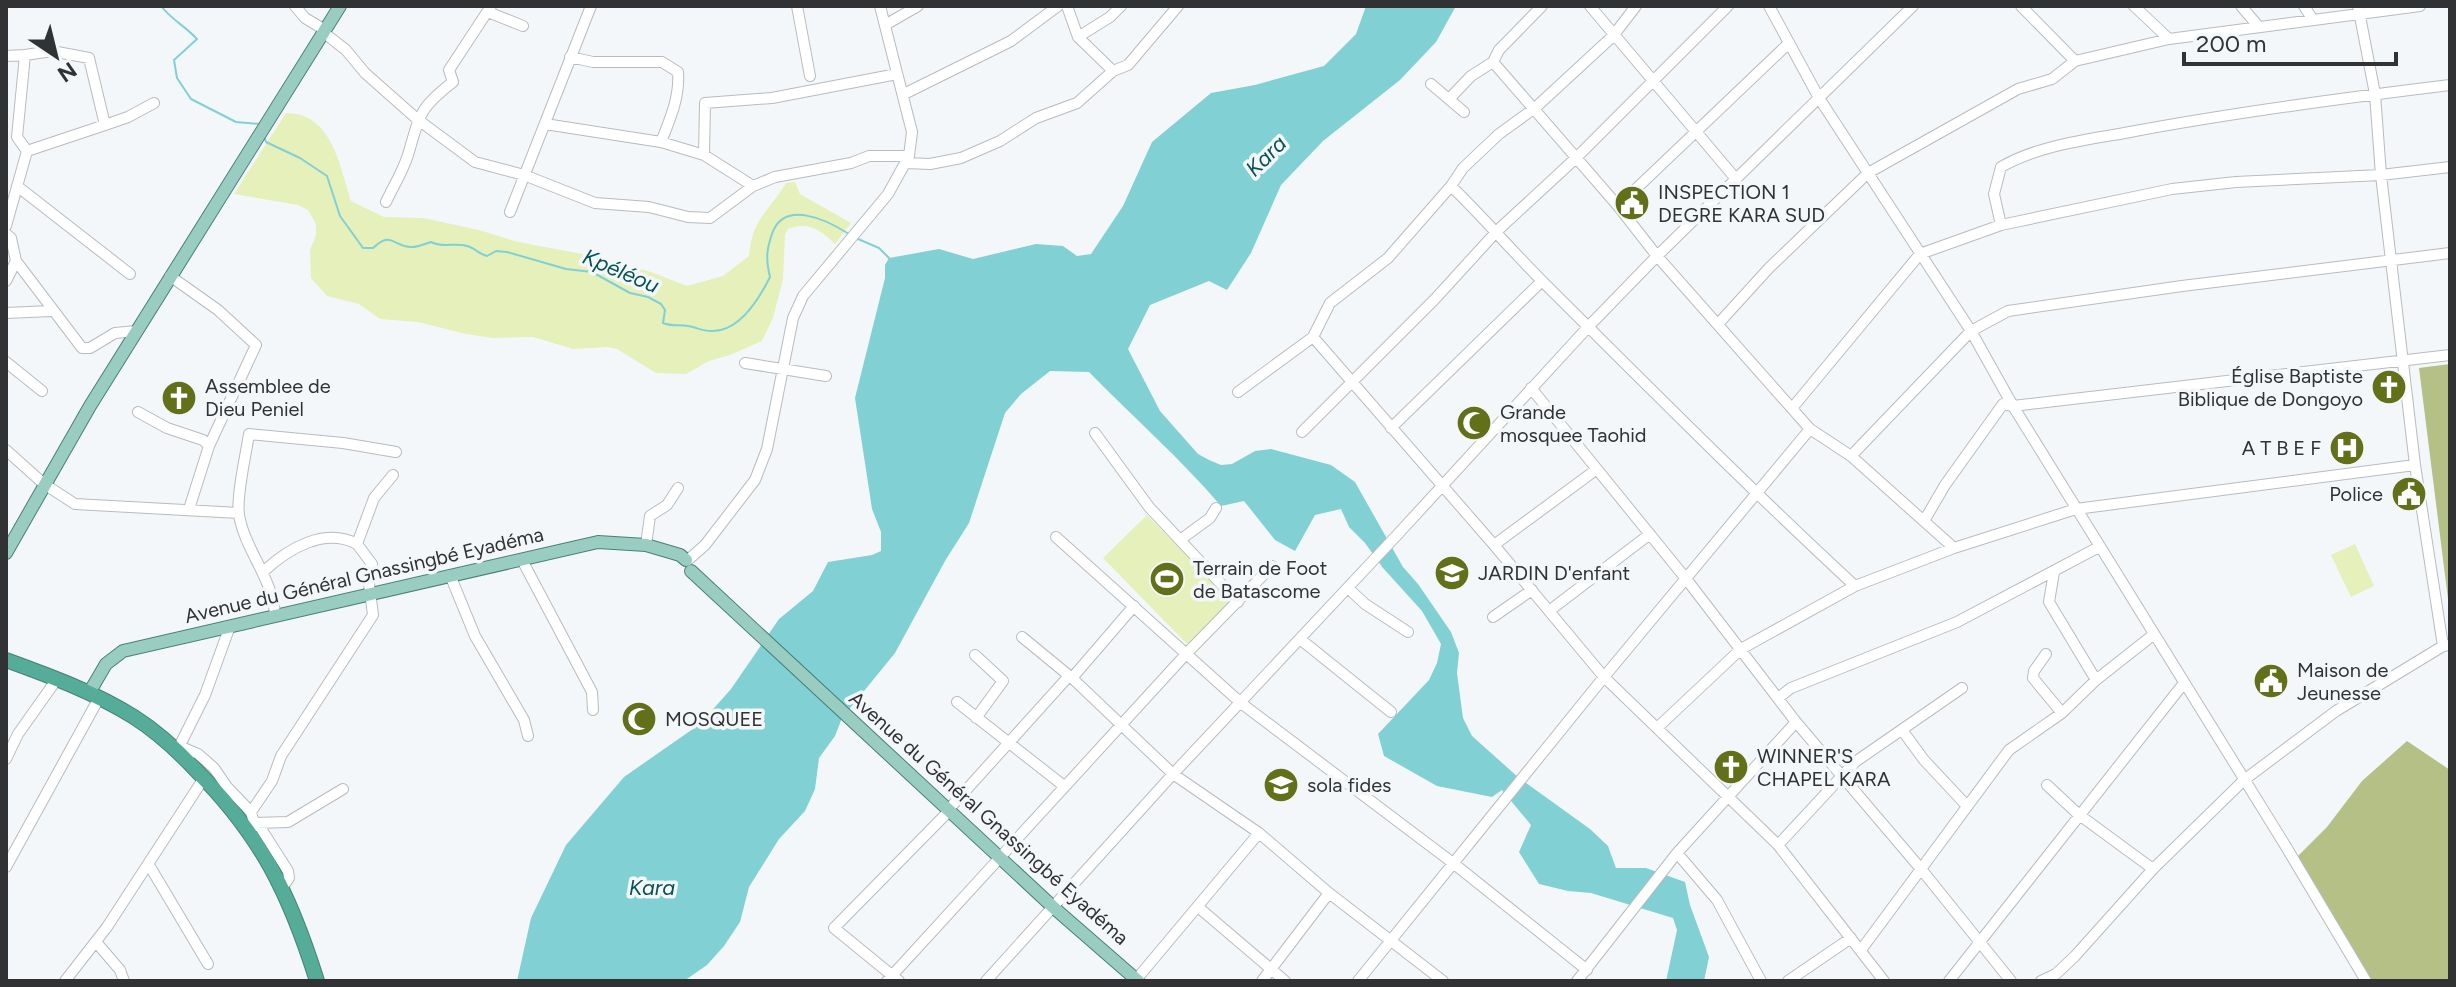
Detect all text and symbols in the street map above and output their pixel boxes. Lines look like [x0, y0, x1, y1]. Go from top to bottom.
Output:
north arrow [16, 16, 96, 96]
scale bar [2184, 16, 2396, 66]
text: 200 m [2196, 29, 2267, 58]
text: N [52, 56, 82, 88]
water label: Kara [1240, 130, 1292, 182]
place label: INSPECTION 1 DEGRE KARA SUD [1658, 180, 1825, 227]
public building icon: INSPECTION 1 DEGRE KARA SUD [1613, 184, 1651, 222]
water label: Kpéléou [579, 243, 663, 299]
place label: Église Baptiste Biblique de Dongoyo [2178, 364, 2363, 411]
church icon: Église Baptiste Biblique de Dongoyo [2370, 368, 2408, 406]
place label: Assemblee de Dieu Peniel [205, 374, 331, 421]
church icon: Assemblee de Dieu Peniel [160, 379, 198, 417]
place label: Grande mosquee Taohid [1500, 400, 1647, 447]
mosque icon: Grande mosquee Taohid [1455, 404, 1493, 442]
hospital icon: A T B E F [2328, 429, 2366, 467]
place label: A T B E F [2242, 436, 2321, 460]
public building icon: Police [2390, 475, 2428, 513]
place label: Police [2329, 482, 2383, 506]
street label: Avenue du Général Gnassingbé Eyadéma [182, 522, 546, 628]
school or university icon: JARDIN D'enfant [1433, 554, 1471, 592]
place label: Terrain de Foot de Batascome [1193, 556, 1327, 603]
sports icon: Terrain de Foot de Batascome [1148, 560, 1186, 598]
place label: JARDIN D'enfant [1478, 561, 1630, 585]
place label: Maison de Jeunesse [2297, 658, 2389, 705]
public building icon: Maison de Jeunesse [2252, 662, 2290, 700]
street label: Avenue du Général Gnassingbé Eyadéma [844, 686, 1134, 950]
mosque icon: MOSQUEE [620, 700, 658, 738]
place label: MOSQUEE [665, 707, 763, 731]
place label: WINNER'S CHAPEL KARA [1757, 744, 1891, 791]
church icon: WINNER'S CHAPEL KARA [1712, 748, 1750, 786]
school or university icon: sola fides [1262, 766, 1300, 804]
place label: sola fides [1307, 773, 1391, 797]
water label: Kara [629, 874, 675, 901]

